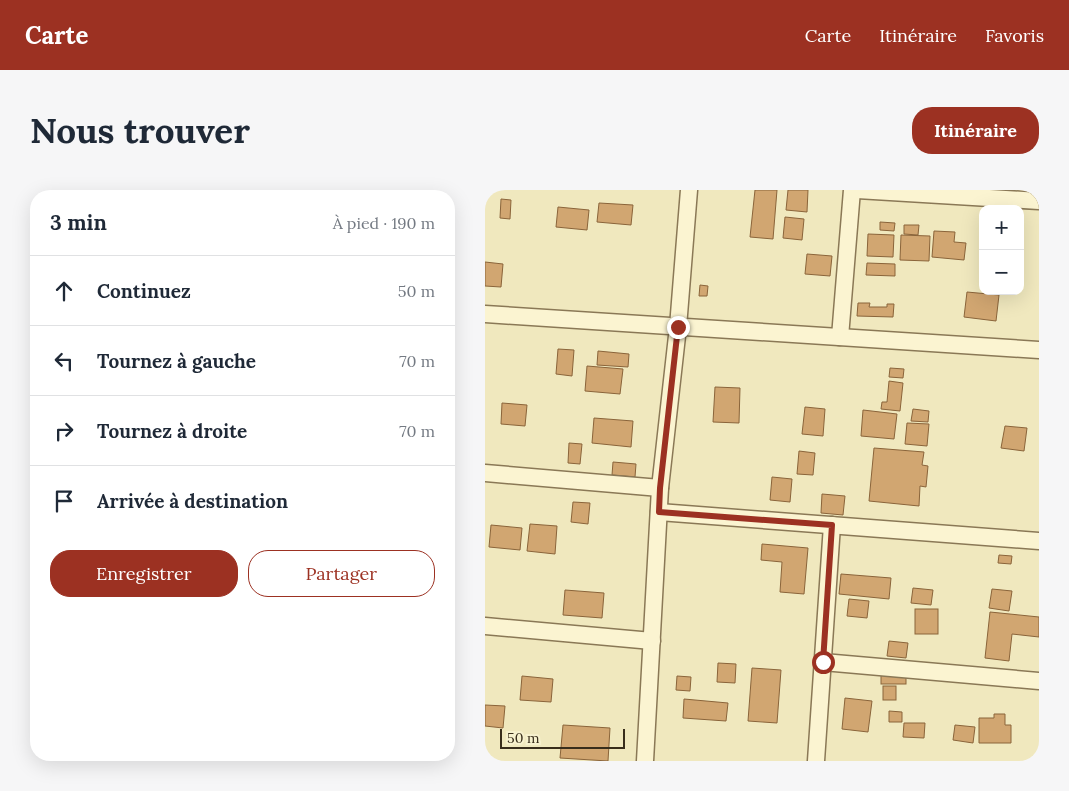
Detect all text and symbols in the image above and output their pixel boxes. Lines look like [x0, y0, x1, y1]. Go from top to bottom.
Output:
text: Carte [25, 20, 88, 51]
text: Carte [805, 24, 851, 47]
text: Itinéraire [879, 24, 957, 47]
text: Favoris [985, 24, 1044, 47]
button: Itinéraire [912, 107, 1039, 154]
text: Nous trouver [30, 108, 250, 153]
map controls [979, 205, 1024, 295]
button: + [979, 205, 1024, 250]
text: 3 min [50, 209, 107, 236]
text: À pied · 190 m [333, 213, 435, 233]
button: − [979, 250, 1024, 295]
icon: ahead [50, 277, 78, 305]
text: Continuez [97, 279, 191, 303]
text: 50 m [398, 281, 435, 301]
route end [667, 316, 690, 339]
icon: left [50, 347, 78, 375]
text: Tournez à gauche [97, 349, 256, 373]
text: 70 m [399, 351, 435, 371]
icon: right [50, 417, 78, 445]
text: Tournez à droite [97, 419, 247, 443]
text: 70 m [399, 421, 435, 441]
icon: arrive [50, 487, 78, 515]
text: Arrivée à destination [97, 489, 288, 513]
button: Enregistrer [50, 550, 238, 597]
button: Partager [248, 550, 435, 597]
route start [812, 651, 835, 674]
scale bar [500, 726, 625, 749]
text: 50 m [507, 729, 540, 747]

